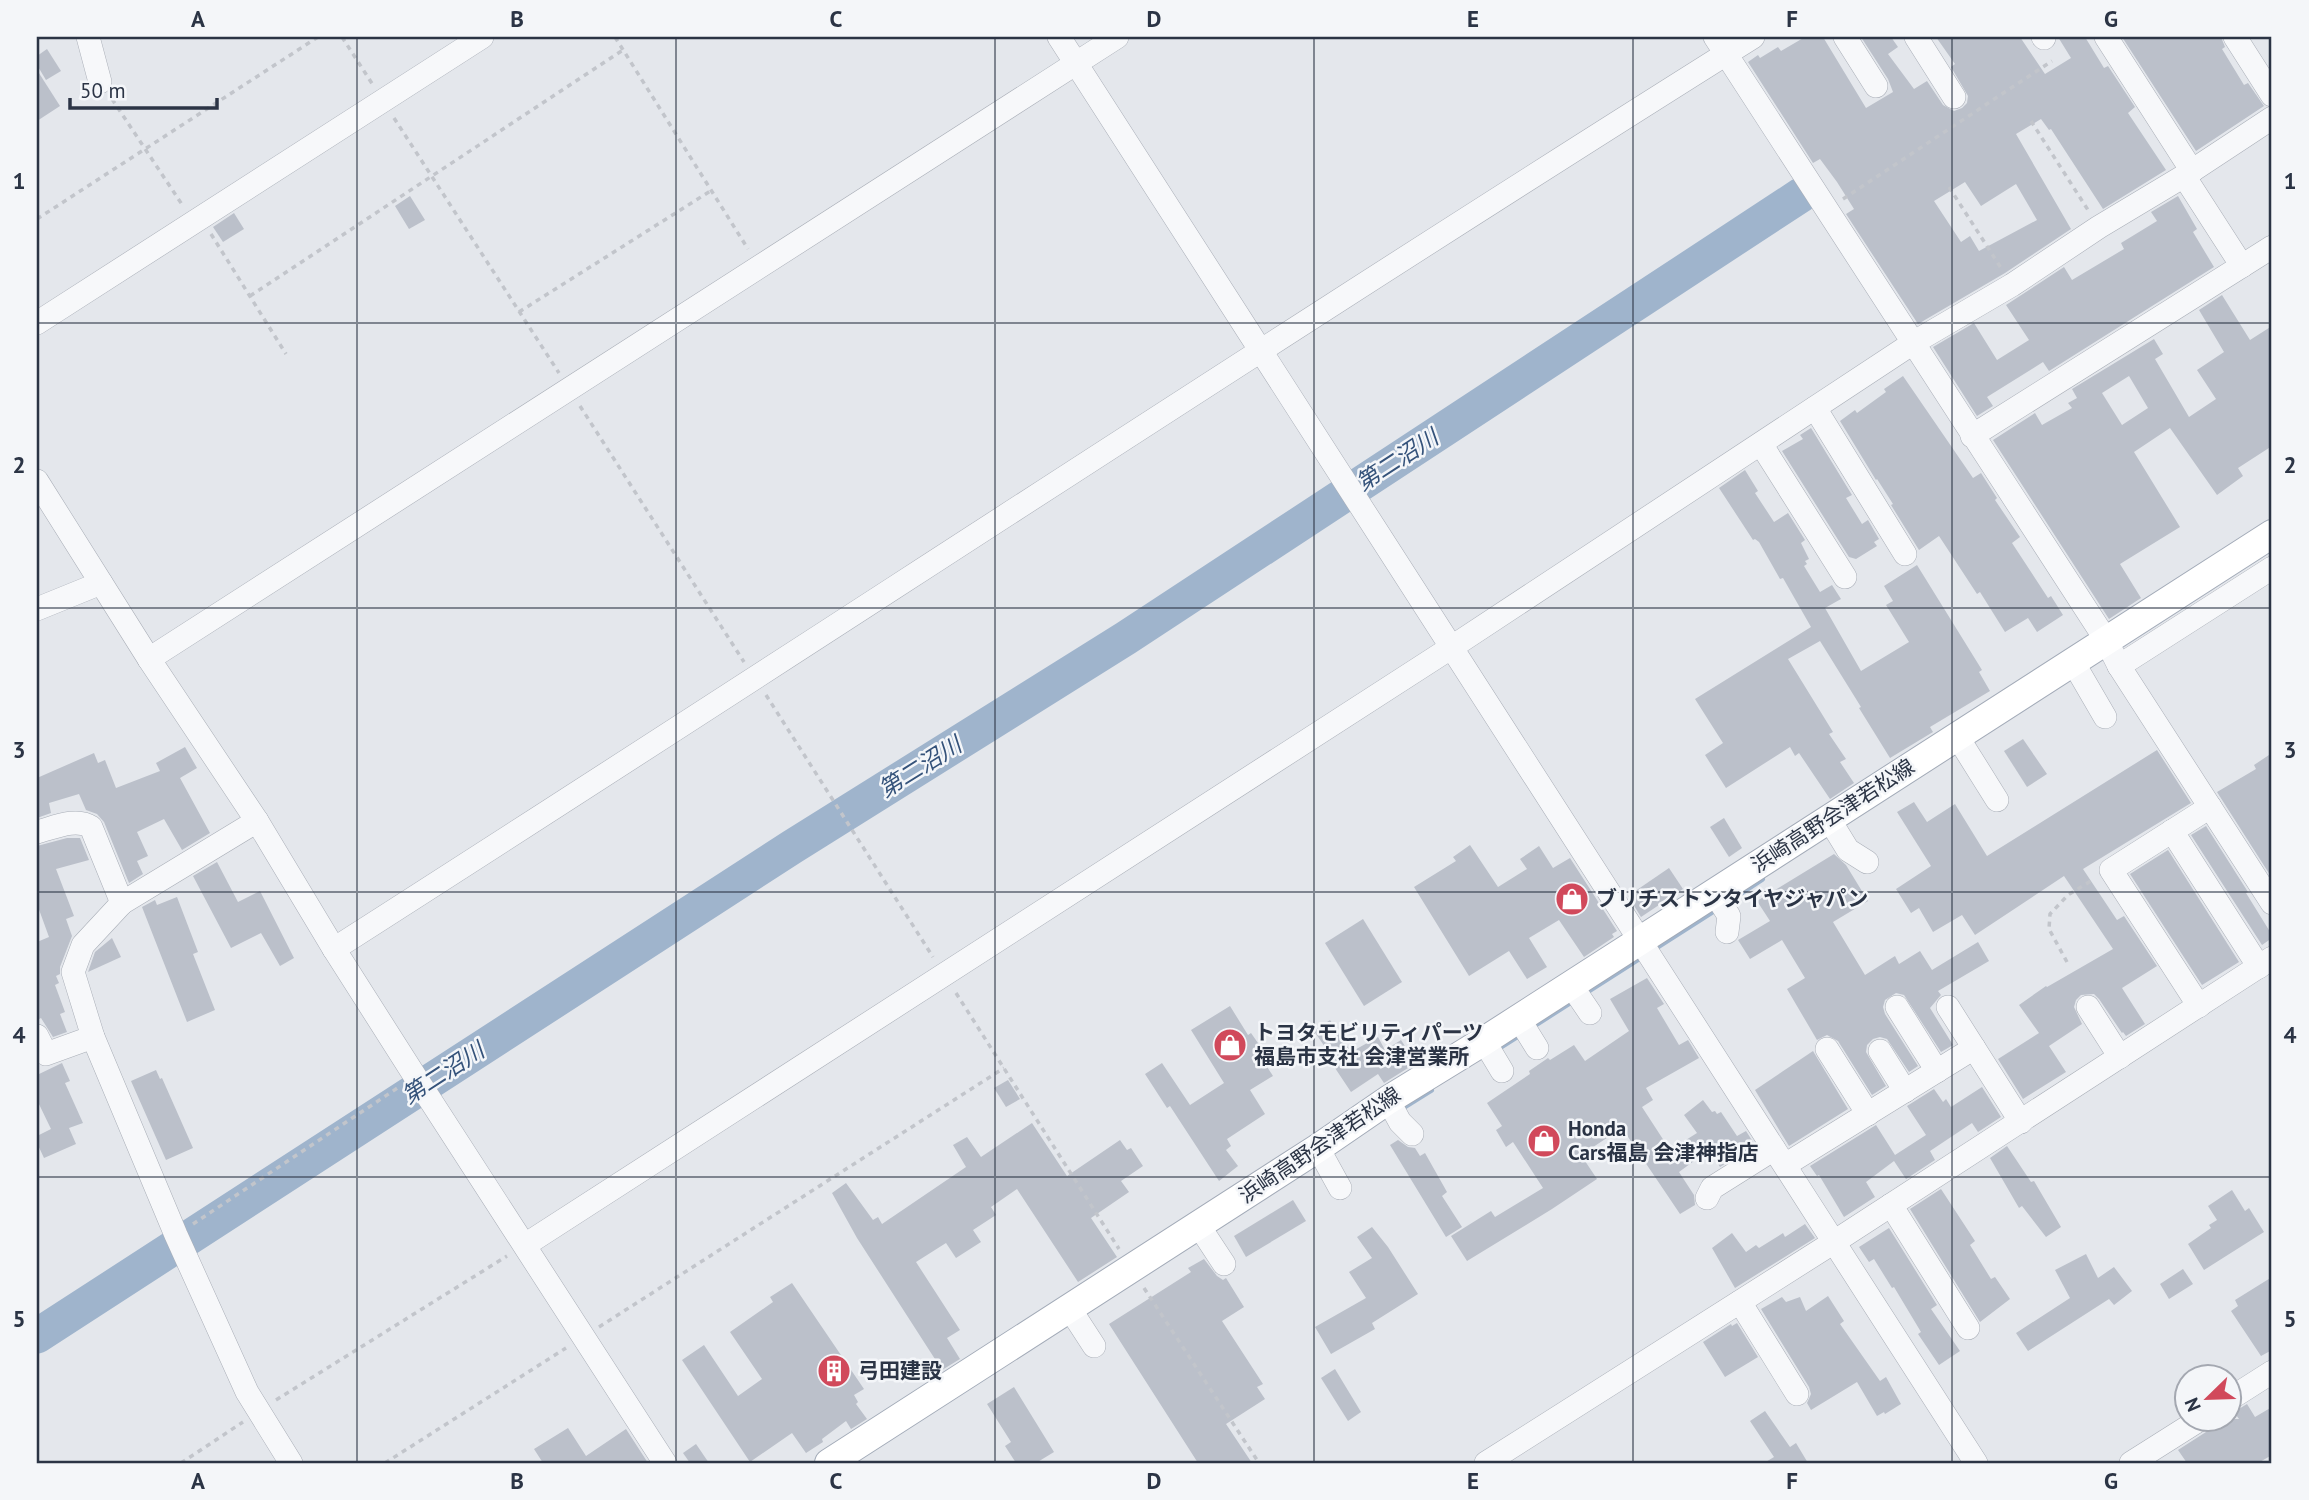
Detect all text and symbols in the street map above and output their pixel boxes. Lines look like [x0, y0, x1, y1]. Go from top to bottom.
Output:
text: A [191, 4, 205, 33]
text: B [510, 4, 524, 33]
text: C [830, 4, 843, 33]
text: D [1147, 4, 1161, 33]
text: E [1467, 4, 1479, 33]
text: F [1786, 4, 1798, 33]
text: G [2104, 4, 2118, 33]
scale bar [70, 66, 217, 110]
text: 50 m [80, 77, 126, 104]
text: 1 [12, 166, 26, 195]
text: 1 [2283, 166, 2297, 195]
water label: 第二沼川 [1350, 421, 1446, 497]
text: 2 [12, 450, 26, 479]
text: 2 [2283, 450, 2297, 479]
water label: 第二沼川 [873, 728, 969, 803]
text: 3 [12, 735, 26, 764]
text: 3 [2283, 735, 2297, 764]
street label: 浜崎高野会津若松線 [1746, 753, 1919, 878]
shop icon: ブリチストンタイヤジャパン [1553, 880, 1591, 918]
place label: ブリチストンタイヤジャパン [1596, 885, 1868, 912]
place label: トヨタモビリティパーツ 福島市支社 会津営業所 [1254, 1019, 1483, 1070]
text: 4 [12, 1020, 26, 1049]
text: 4 [2283, 1020, 2297, 1049]
shop icon: トヨタモビリティパーツ 福島市支社 会津営業所 [1211, 1026, 1249, 1064]
water label: 第二沼川 [396, 1034, 492, 1110]
street label: 浜崎高野会津若松線 [1234, 1081, 1406, 1209]
place label: Honda Cars福島 会津神指店 [1568, 1115, 1758, 1166]
shop icon: Honda Cars福島 会津神指店 [1525, 1122, 1563, 1160]
text: 5 [12, 1304, 26, 1333]
text: 5 [2283, 1304, 2297, 1333]
building icon: 弓田建設 [815, 1352, 853, 1390]
place label: 弓田建設 [858, 1357, 942, 1384]
north arrow [2172, 1364, 2242, 1434]
text: N [2179, 1394, 2206, 1415]
text: A [191, 1466, 205, 1495]
text: B [510, 1466, 524, 1495]
text: C [830, 1466, 843, 1495]
text: D [1147, 1466, 1161, 1495]
text: E [1467, 1466, 1479, 1495]
text: F [1786, 1466, 1798, 1495]
text: G [2104, 1466, 2118, 1495]

